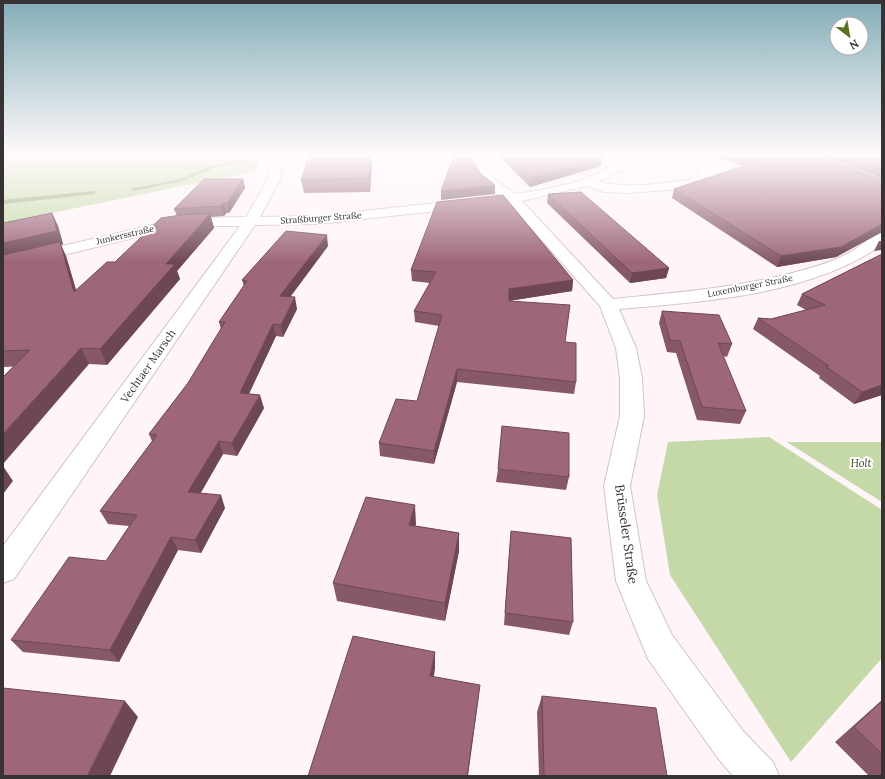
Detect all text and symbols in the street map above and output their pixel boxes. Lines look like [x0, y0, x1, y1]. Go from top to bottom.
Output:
north arrow [829, 16, 869, 56]
text: N [846, 36, 861, 53]
street label: Straßburger Straße [280, 209, 362, 226]
street label: Junkersstraße [94, 222, 155, 247]
street label: Luxemburger Straße [706, 272, 794, 299]
street label: Vechtaer Marsch [117, 326, 179, 406]
park label: Holt [850, 456, 872, 470]
street label: Brüsseler Straße [611, 483, 642, 585]

